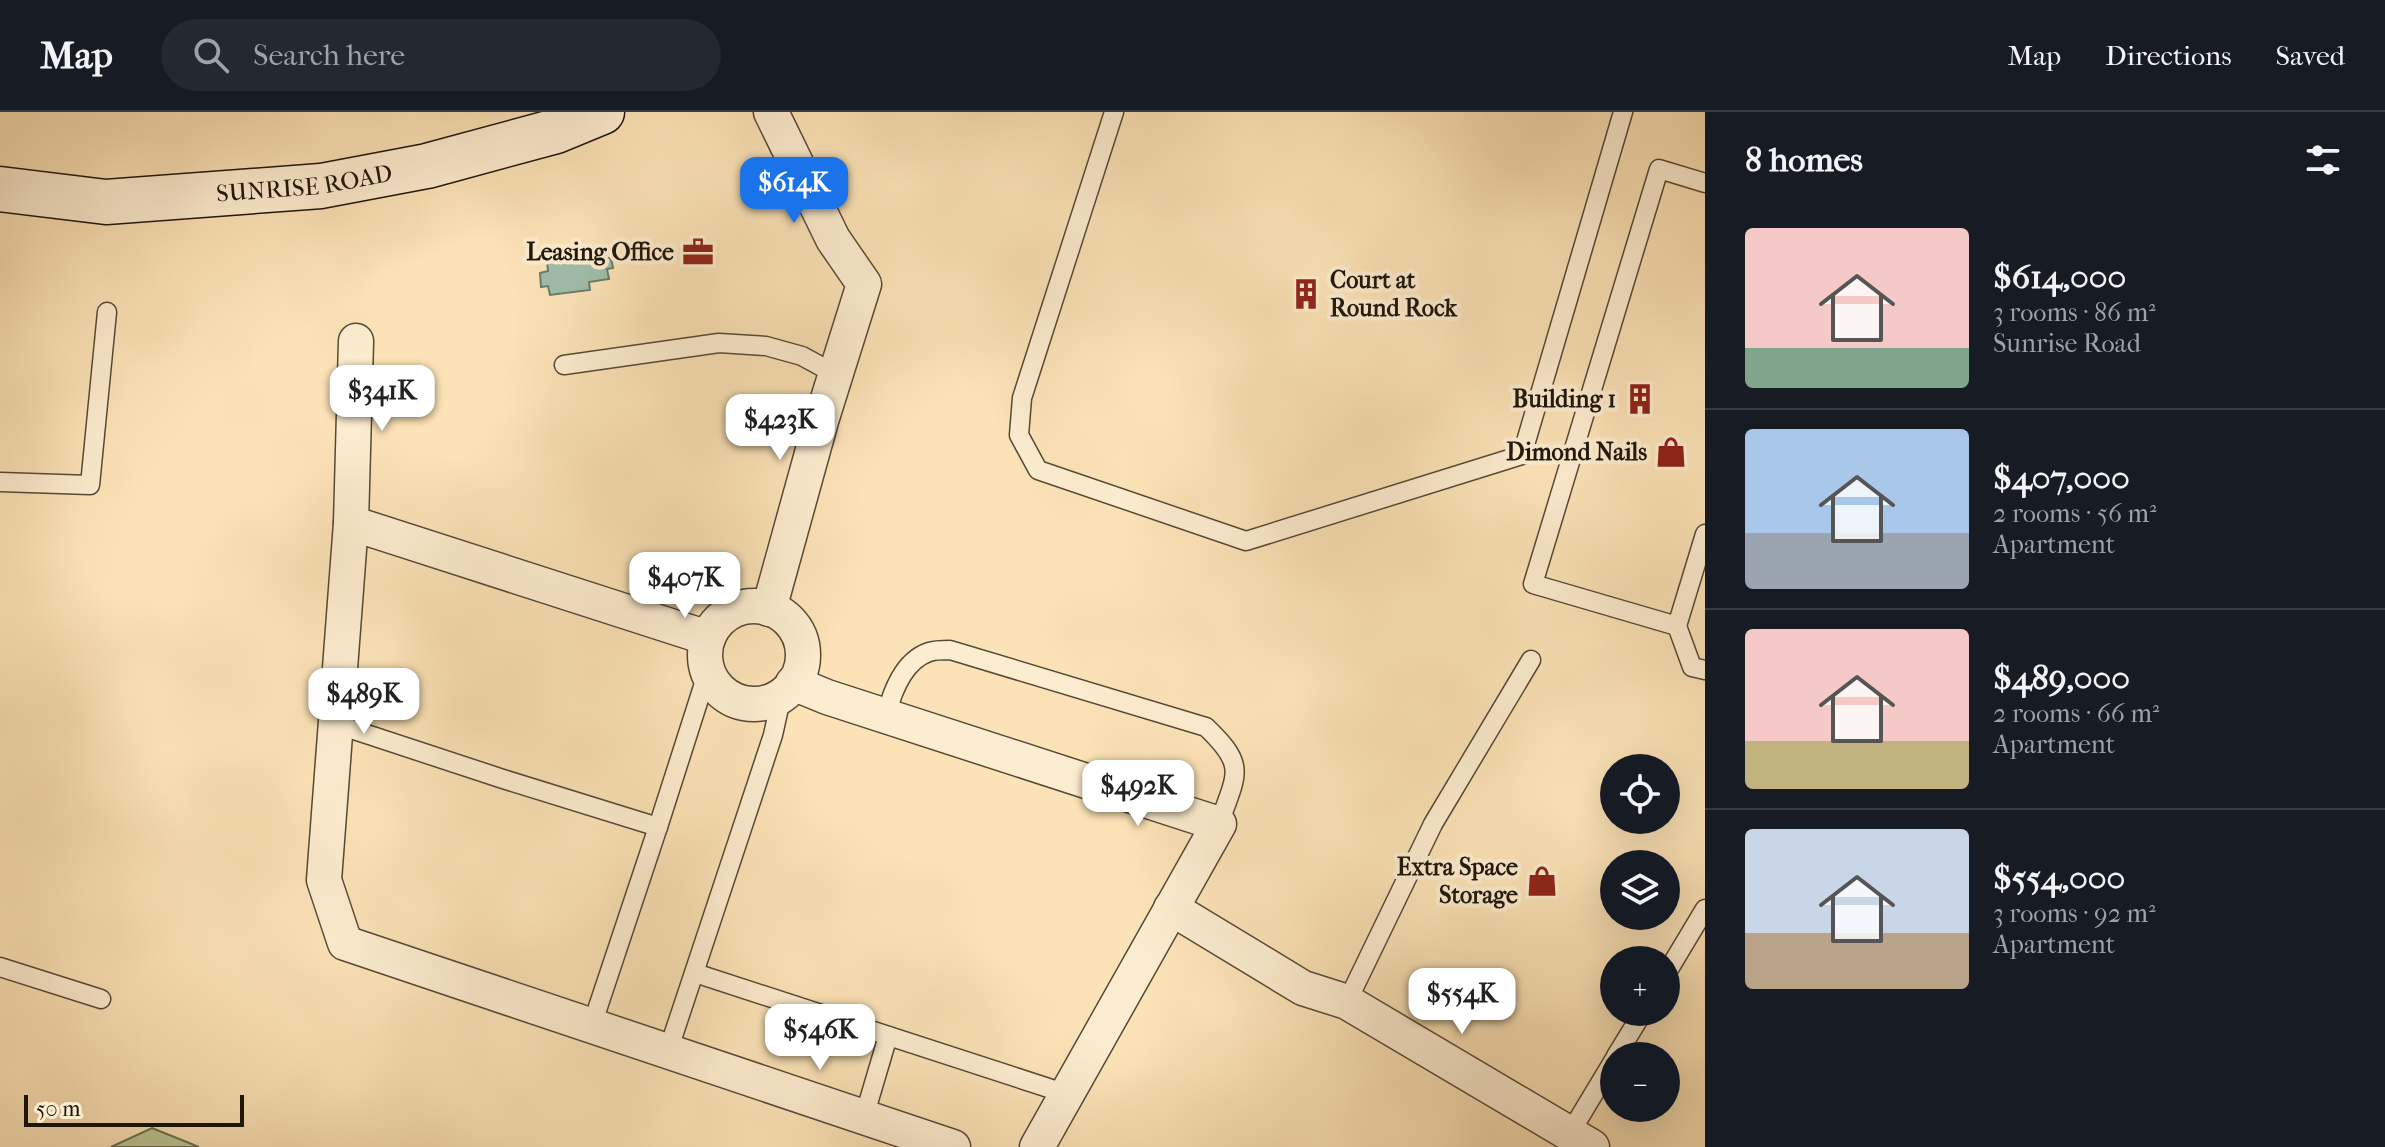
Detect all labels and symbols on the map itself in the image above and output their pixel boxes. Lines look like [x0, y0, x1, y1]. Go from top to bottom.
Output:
pin: $614K [738, 157, 850, 225]
street label: SUNRISE ROAD [215, 159, 395, 208]
office icon: Leasing Office [681, 235, 715, 269]
place label: Leasing Office [526, 238, 674, 266]
place label: Court at Round Rock [1330, 266, 1457, 322]
building icon: Court at Round Rock [1289, 277, 1323, 311]
pin: $341K [326, 365, 438, 433]
building icon: Building 1 [1623, 382, 1657, 416]
place label: Building 1 [1513, 385, 1616, 413]
pin: $423K [724, 394, 836, 462]
shop icon: Dimond Nails [1654, 435, 1688, 469]
place label: Dimond Nails [1506, 438, 1647, 466]
pin: $407K [629, 552, 741, 620]
pin: $489K [308, 668, 420, 736]
pin: $492K [1082, 760, 1194, 828]
place label: Extra Space Storage [1397, 853, 1518, 909]
shop icon: Extra Space Storage [1525, 864, 1559, 898]
pin: $554K [1406, 968, 1518, 1036]
pin: $546K [764, 1004, 876, 1072]
scale bar [24, 1091, 244, 1127]

